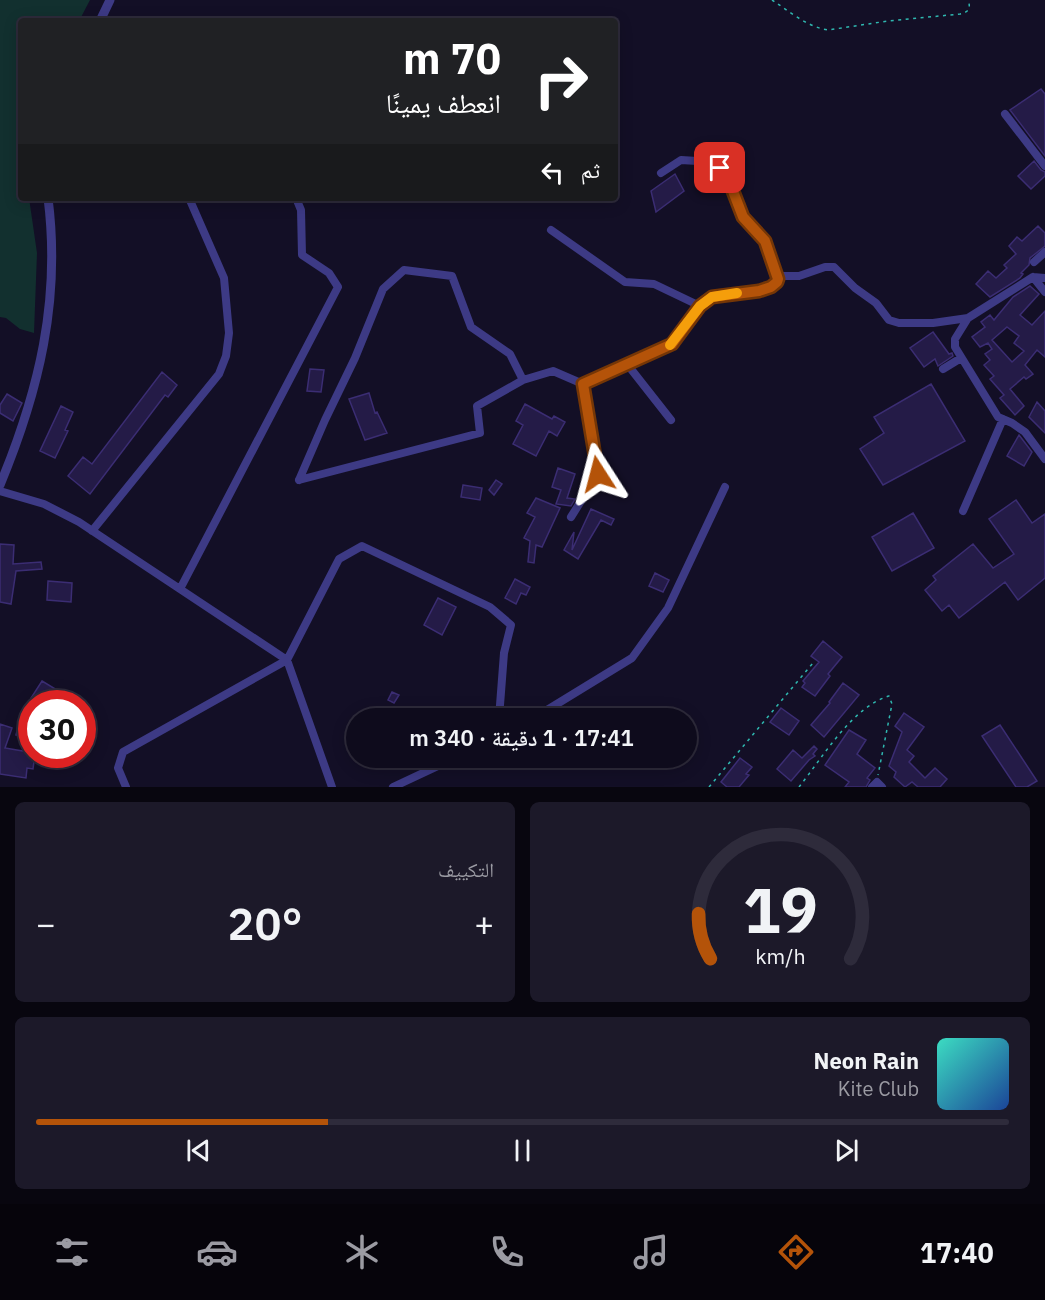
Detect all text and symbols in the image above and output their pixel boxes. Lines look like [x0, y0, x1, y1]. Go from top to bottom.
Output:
text: 70 m [403, 31, 501, 86]
icon: right [522, 42, 600, 120]
text: انعطف يمينًا [386, 85, 501, 120]
pin [694, 142, 745, 193]
icon: arrive [703, 151, 736, 184]
text: ثم [581, 155, 600, 184]
icon: left [536, 156, 569, 189]
position arrow [566, 442, 630, 506]
speed limit sign: 30 [18, 690, 96, 768]
text: 17:41 · 1 دقيقة · 340 m [409, 723, 634, 752]
text: التكييف [438, 856, 494, 883]
text: 19 [743, 869, 817, 950]
text: 20° [227, 894, 303, 952]
text: − [36, 902, 56, 945]
text: + [474, 902, 494, 945]
text: km/h [755, 942, 805, 970]
text: Neon Rain [813, 1046, 919, 1075]
text: Kite Club [838, 1075, 919, 1102]
icon: previous [182, 1134, 215, 1167]
icon: pause [506, 1134, 539, 1167]
icon: next [830, 1134, 863, 1167]
icon: filters [51, 1231, 93, 1273]
icon: car [196, 1231, 238, 1273]
icon: climate [341, 1231, 383, 1273]
icon: phone [486, 1231, 528, 1273]
icon: music [630, 1231, 672, 1273]
icon: directions [775, 1231, 817, 1273]
text: 17:40 [920, 1235, 994, 1270]

